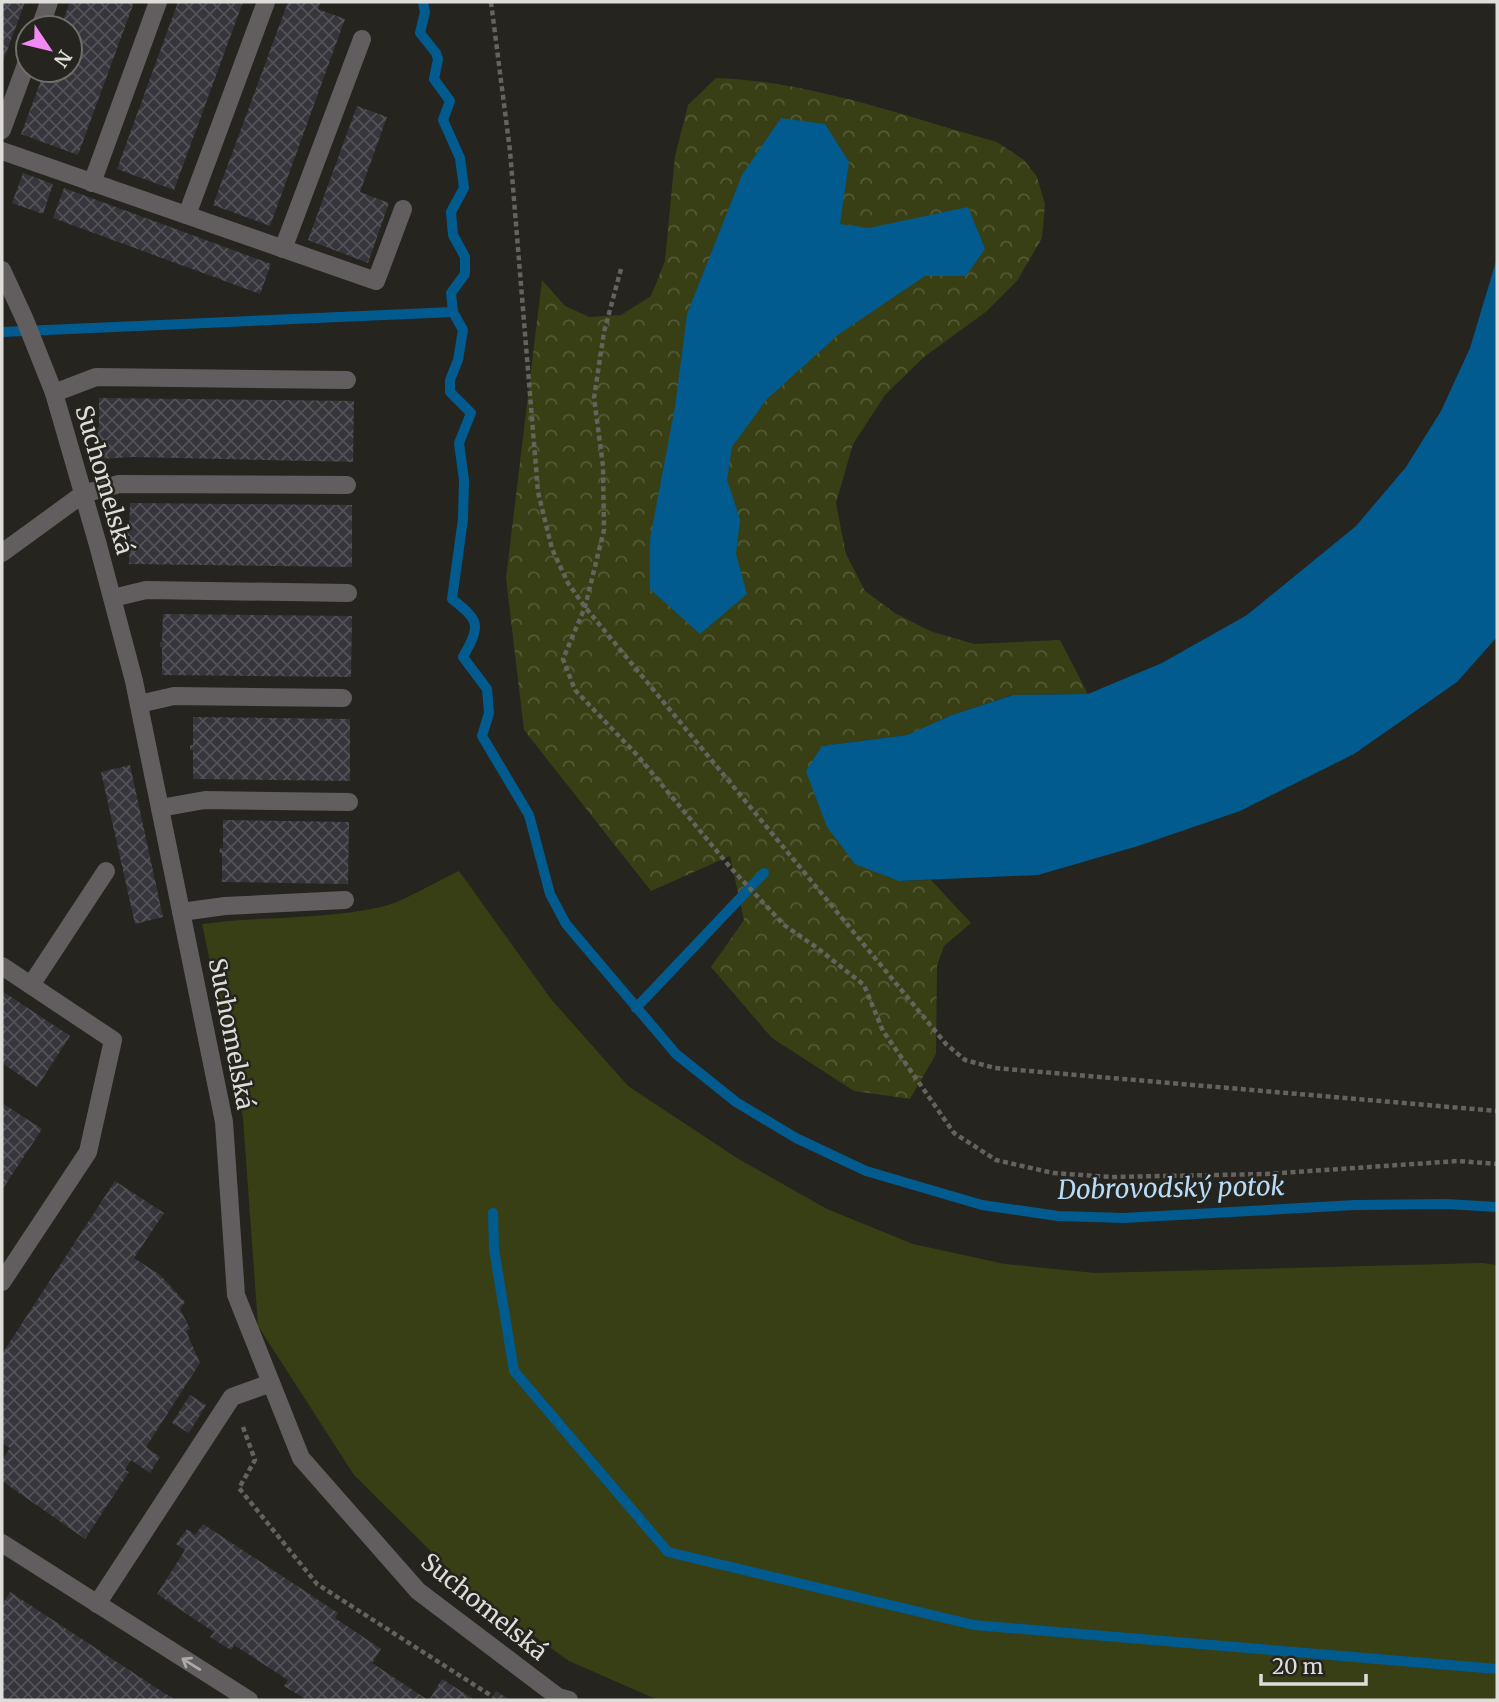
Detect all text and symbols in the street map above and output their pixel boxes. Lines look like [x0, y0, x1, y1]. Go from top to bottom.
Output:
north arrow [14, 14, 84, 84]
text: N [49, 46, 77, 72]
street label: Suchomelská [68, 402, 141, 558]
street label: Suchomelská [202, 955, 261, 1112]
water label: Dobrovodský potok [1056, 1169, 1285, 1206]
street label: Suchomelská [415, 1546, 554, 1667]
scale bar [1261, 1642, 1366, 1686]
text: 20 m [1272, 1653, 1324, 1680]
one-way arrow [182, 1656, 201, 1671]

